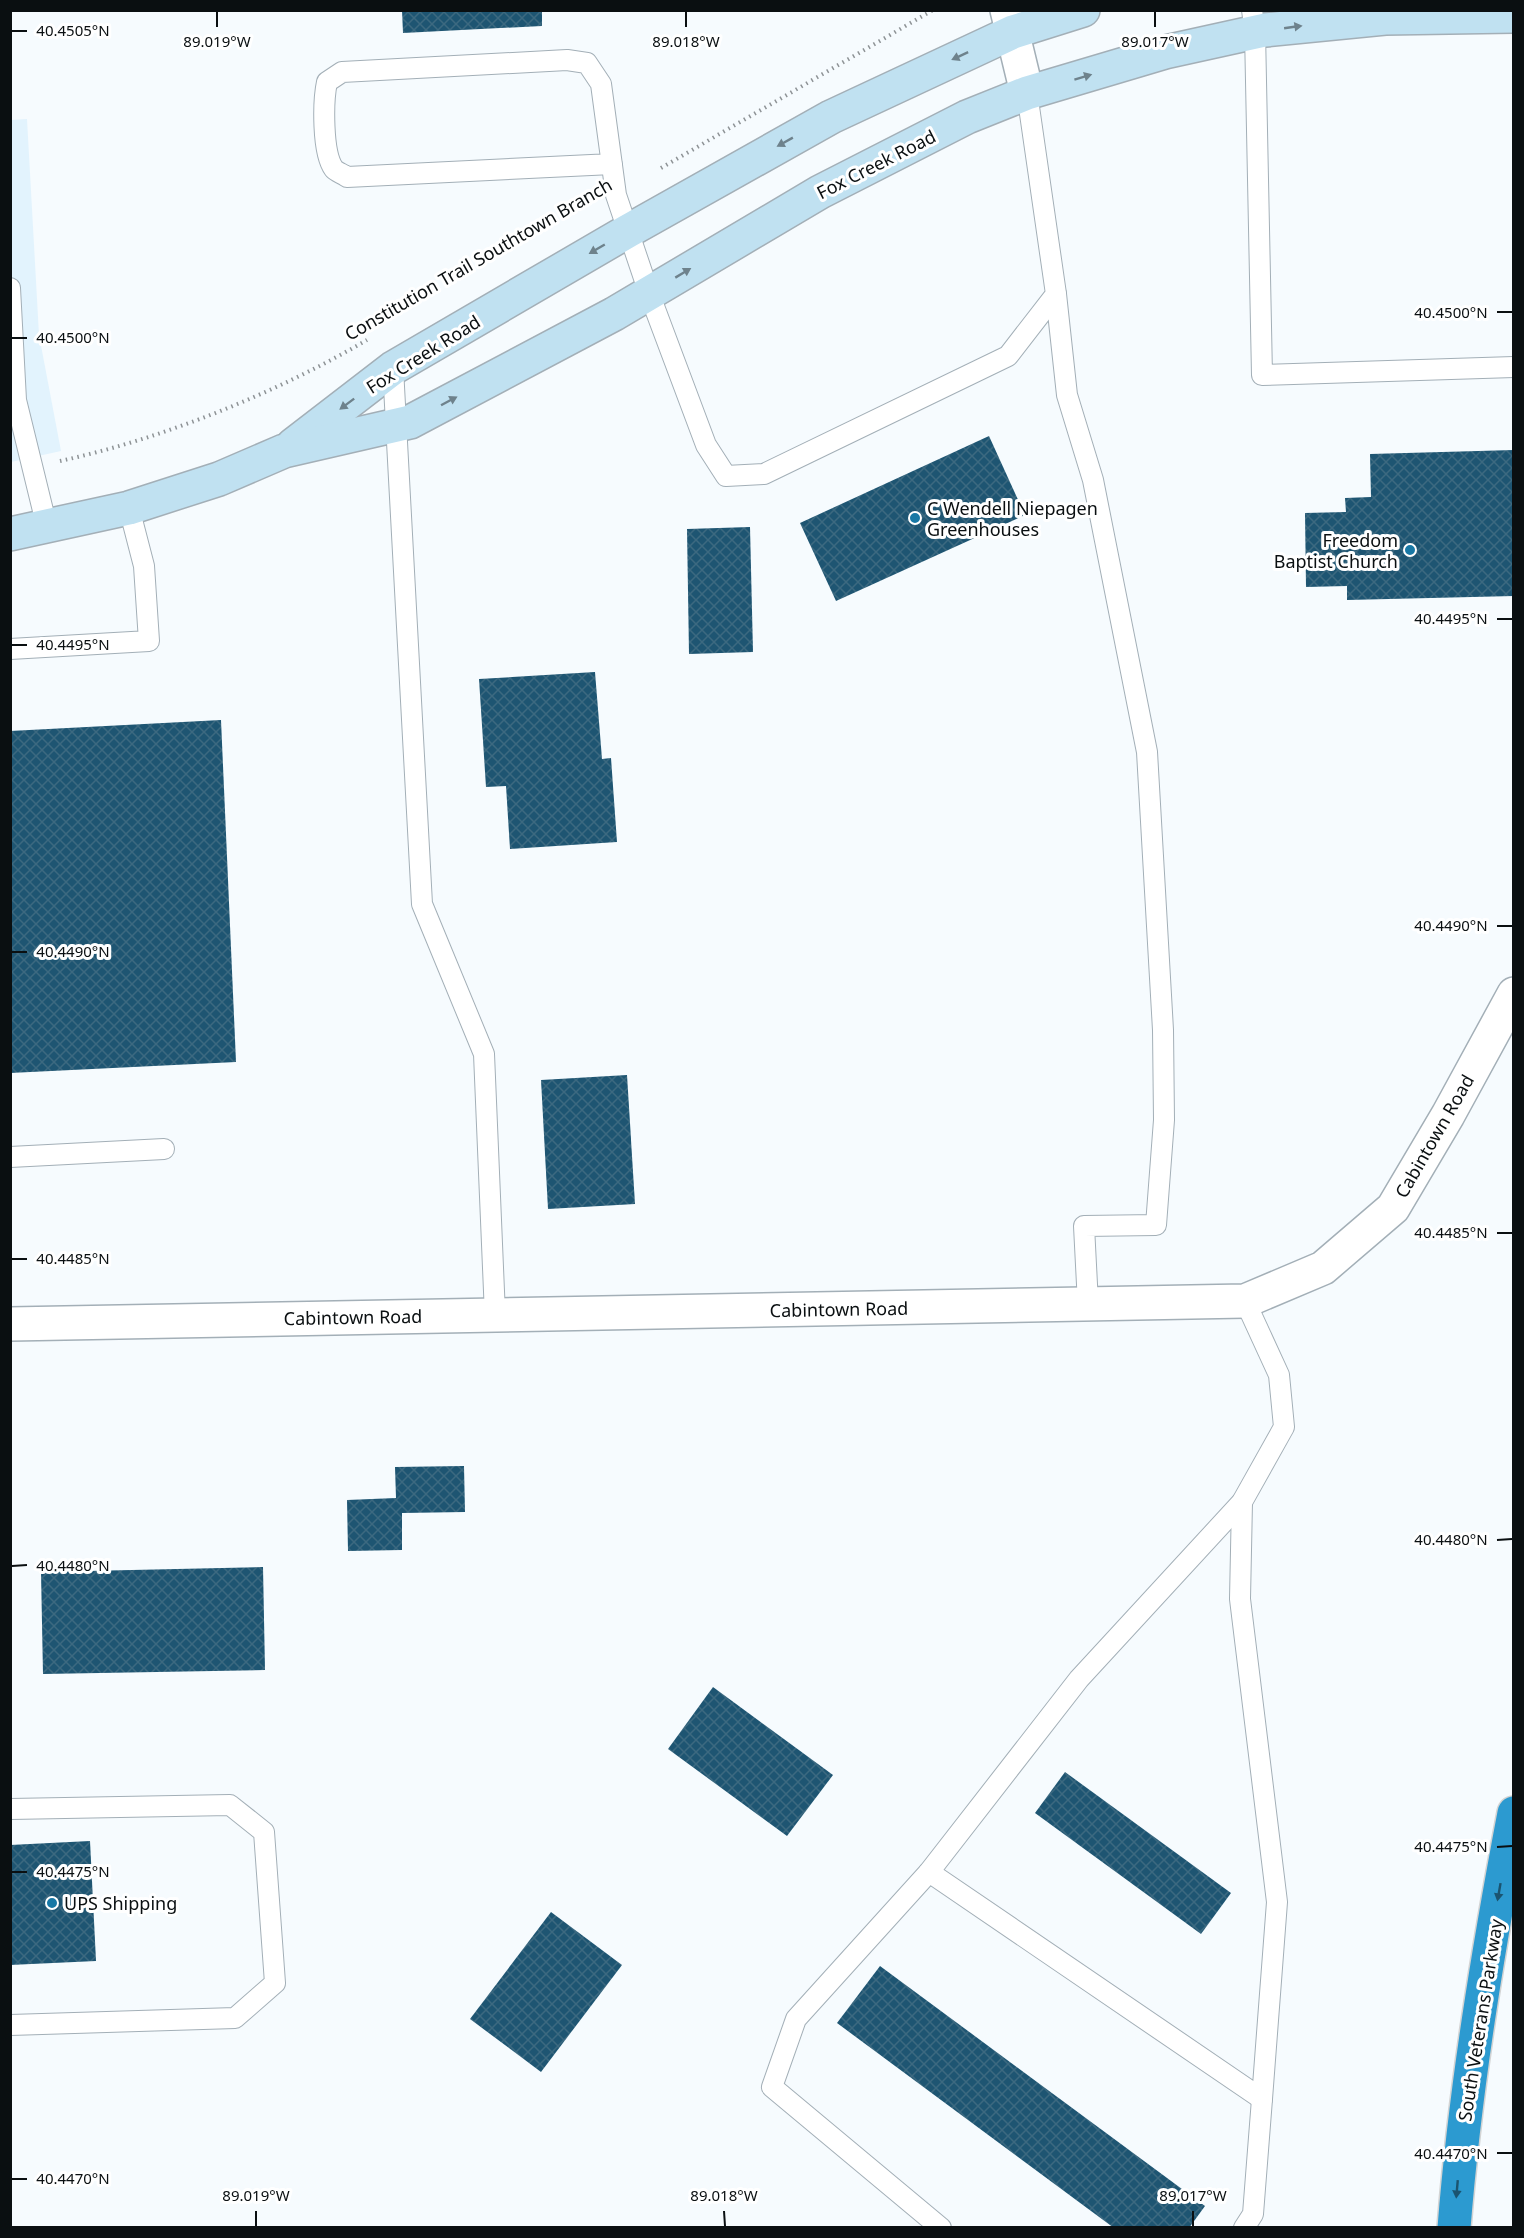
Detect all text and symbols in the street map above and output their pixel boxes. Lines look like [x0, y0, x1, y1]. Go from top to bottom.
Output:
text: 40.4505°N [36, 20, 110, 40]
one-way arrow [1284, 22, 1303, 31]
text: 89.019°W [183, 31, 251, 51]
text: 89.018°W [652, 31, 720, 51]
text: 89.017°W [1121, 31, 1189, 51]
one-way arrow [952, 52, 969, 61]
one-way arrow [1074, 72, 1092, 81]
street label: Fox Creek Road [812, 124, 940, 204]
one-way arrow [776, 137, 793, 147]
street label: Constitution Trail Southtown Branch [340, 172, 616, 346]
one-way arrow [589, 243, 605, 254]
one-way arrow [674, 269, 691, 279]
text: 40.4500°N [1414, 302, 1488, 322]
street label: Fox Creek Road [361, 309, 485, 399]
text: 40.4500°N [36, 327, 110, 347]
one-way arrow [441, 396, 458, 406]
one-way arrow [339, 398, 355, 410]
place label: C Wendell Niepagen Greenhouses [927, 496, 1098, 541]
marker: C Wendell Niepagen Greenhouses [908, 511, 922, 525]
place label: Freedom Baptist Church [1274, 528, 1398, 573]
marker: Freedom Baptist Church [1403, 543, 1417, 557]
text: 40.4495°N [1414, 608, 1488, 628]
text: 40.4495°N [36, 634, 110, 654]
text: 40.4490°N [1414, 915, 1488, 935]
text: 40.4490°N [36, 941, 110, 961]
street label: Cabintown Road [1389, 1070, 1479, 1202]
text: 40.4485°N [1414, 1222, 1488, 1242]
text: 40.4485°N [36, 1248, 110, 1268]
street label: Cabintown Road [770, 1296, 908, 1322]
street label: Cabintown Road [284, 1304, 422, 1330]
text: 40.4480°N [1414, 1529, 1488, 1549]
text: 40.4480°N [36, 1555, 110, 1575]
text: 40.4475°N [1414, 1836, 1488, 1856]
text: 40.4475°N [36, 1861, 110, 1881]
one-way arrow [1494, 1882, 1503, 1901]
place label: UPS Shipping [64, 1891, 177, 1915]
marker: UPS Shipping [45, 1896, 59, 1910]
street label: South Veterans Parkway [1452, 1916, 1508, 2123]
text: 40.4470°N [1414, 2143, 1488, 2163]
text: 40.4470°N [36, 2168, 110, 2188]
one-way arrow [1452, 2179, 1462, 2198]
text: 89.019°W [222, 2185, 290, 2205]
text: 89.018°W [690, 2185, 758, 2205]
text: 89.017°W [1159, 2185, 1227, 2205]

